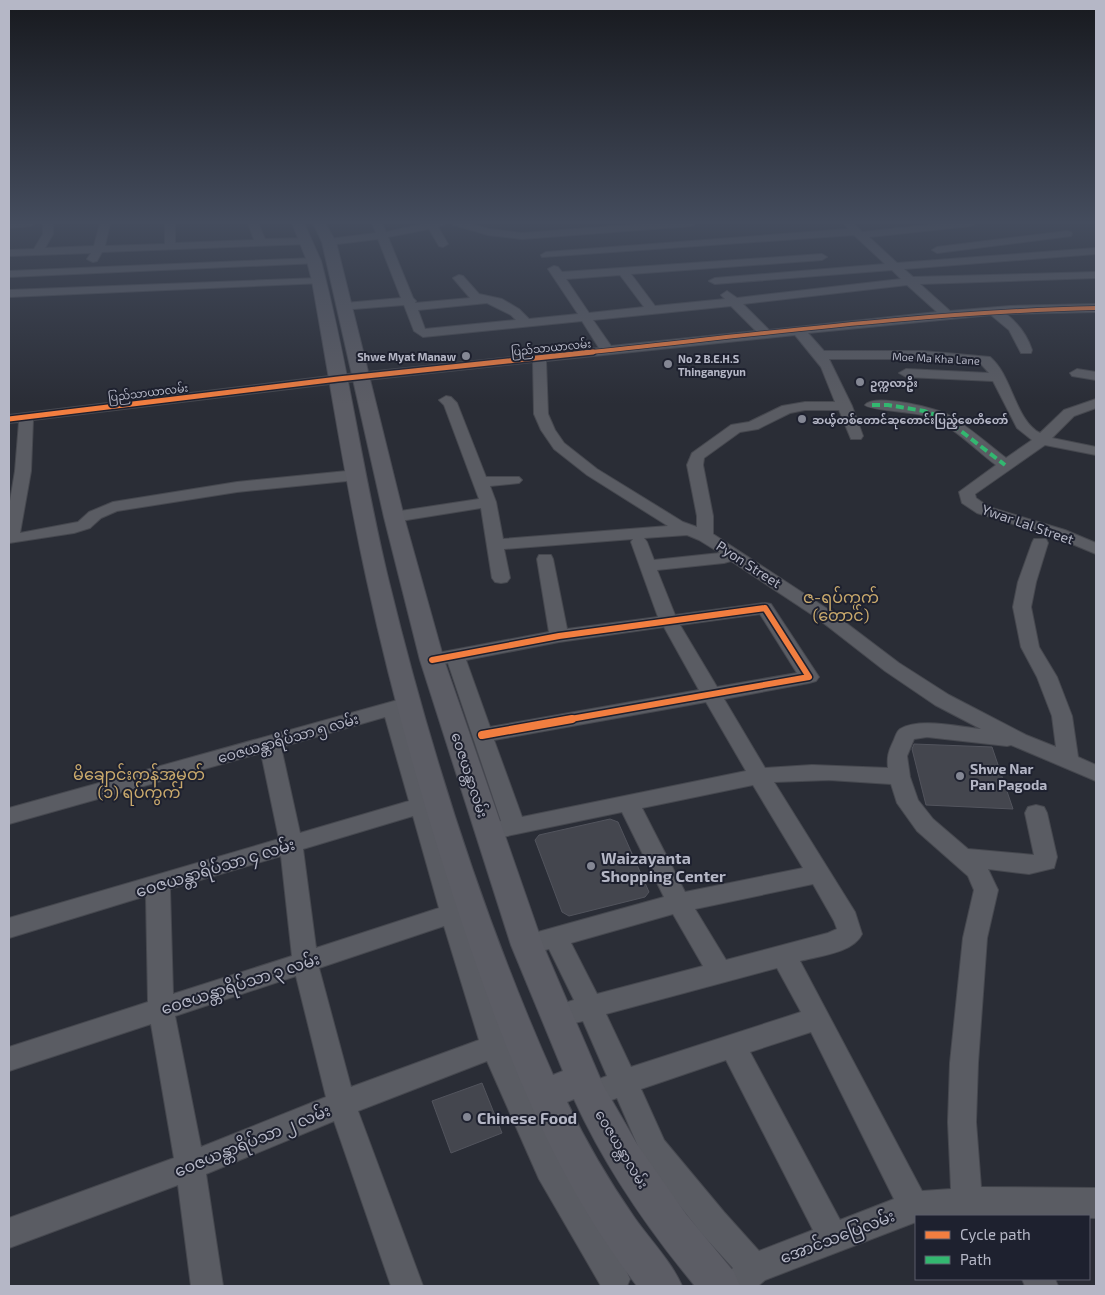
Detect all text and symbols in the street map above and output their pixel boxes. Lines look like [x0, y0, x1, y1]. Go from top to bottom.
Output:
street label: ပြည်သာယာလမ်း [510, 336, 592, 361]
street label: Moe Ma Kha Lane [892, 349, 980, 367]
place label: Shwe Myat Manaw [357, 350, 457, 364]
marker: Shwe Myat Manaw [460, 350, 472, 362]
place label: No 2 B.E.H.S Thingangyun [678, 352, 746, 379]
marker: No 2 B.E.H.S Thingangyun [662, 358, 674, 370]
marker: ဥက္ကလာဦး [854, 376, 866, 388]
place label: ဥက္ကလာဦး [870, 376, 918, 392]
street label: ပြည်သာယာလမ်း [107, 381, 189, 406]
marker: ဆယ့်တစ်တောင်ဆုတောင်းပြည့်စေတီတော် [796, 413, 808, 425]
place label: ဆယ့်တစ်တောင်ဆုတောင်းပြည့်စေတီတော် [812, 413, 1008, 430]
street label: Ywar Lal Street [980, 500, 1076, 548]
street label: Pyon Street [713, 537, 785, 591]
district label: ဇ-ရပ်ကွက် (တောင်) [803, 586, 879, 624]
street label: ဝေဇယန္တာရိပ်သာ ၅ လမ်း [215, 709, 361, 770]
street label: ဝေဇယန္တာလမ်း [444, 730, 493, 821]
place label: Shwe Nar Pan Pagoda [970, 760, 1047, 793]
district label: မိချောင်းကန်အမှတ် (၁) ရပ်ကွက် [73, 763, 205, 806]
marker: Shwe Nar Pan Pagoda [954, 770, 966, 782]
street label: ဝေဇယန္တာရိပ်သာ ၄ လမ်း [133, 833, 298, 905]
place label: Waizayanta Shopping Center [601, 848, 726, 885]
marker: Waizayanta Shopping Center [585, 860, 597, 872]
street label: ဝေဇယန္တာရိပ်သာ ၃ လမ်း [158, 947, 323, 1022]
street label: ဝေဇယန္တာရိပ်သာ ၂ လမ်း [171, 1099, 335, 1185]
street label: ဝေဇယန္တာလမ်း [588, 1106, 653, 1193]
place label: Chinese Food [477, 1108, 577, 1127]
marker: Chinese Food [461, 1111, 473, 1123]
street label: အောင်သပြေလမ်း [777, 1204, 899, 1271]
legend [915, 1215, 1090, 1280]
text: Cycle path [960, 1225, 1031, 1243]
text: Path [960, 1250, 991, 1268]

